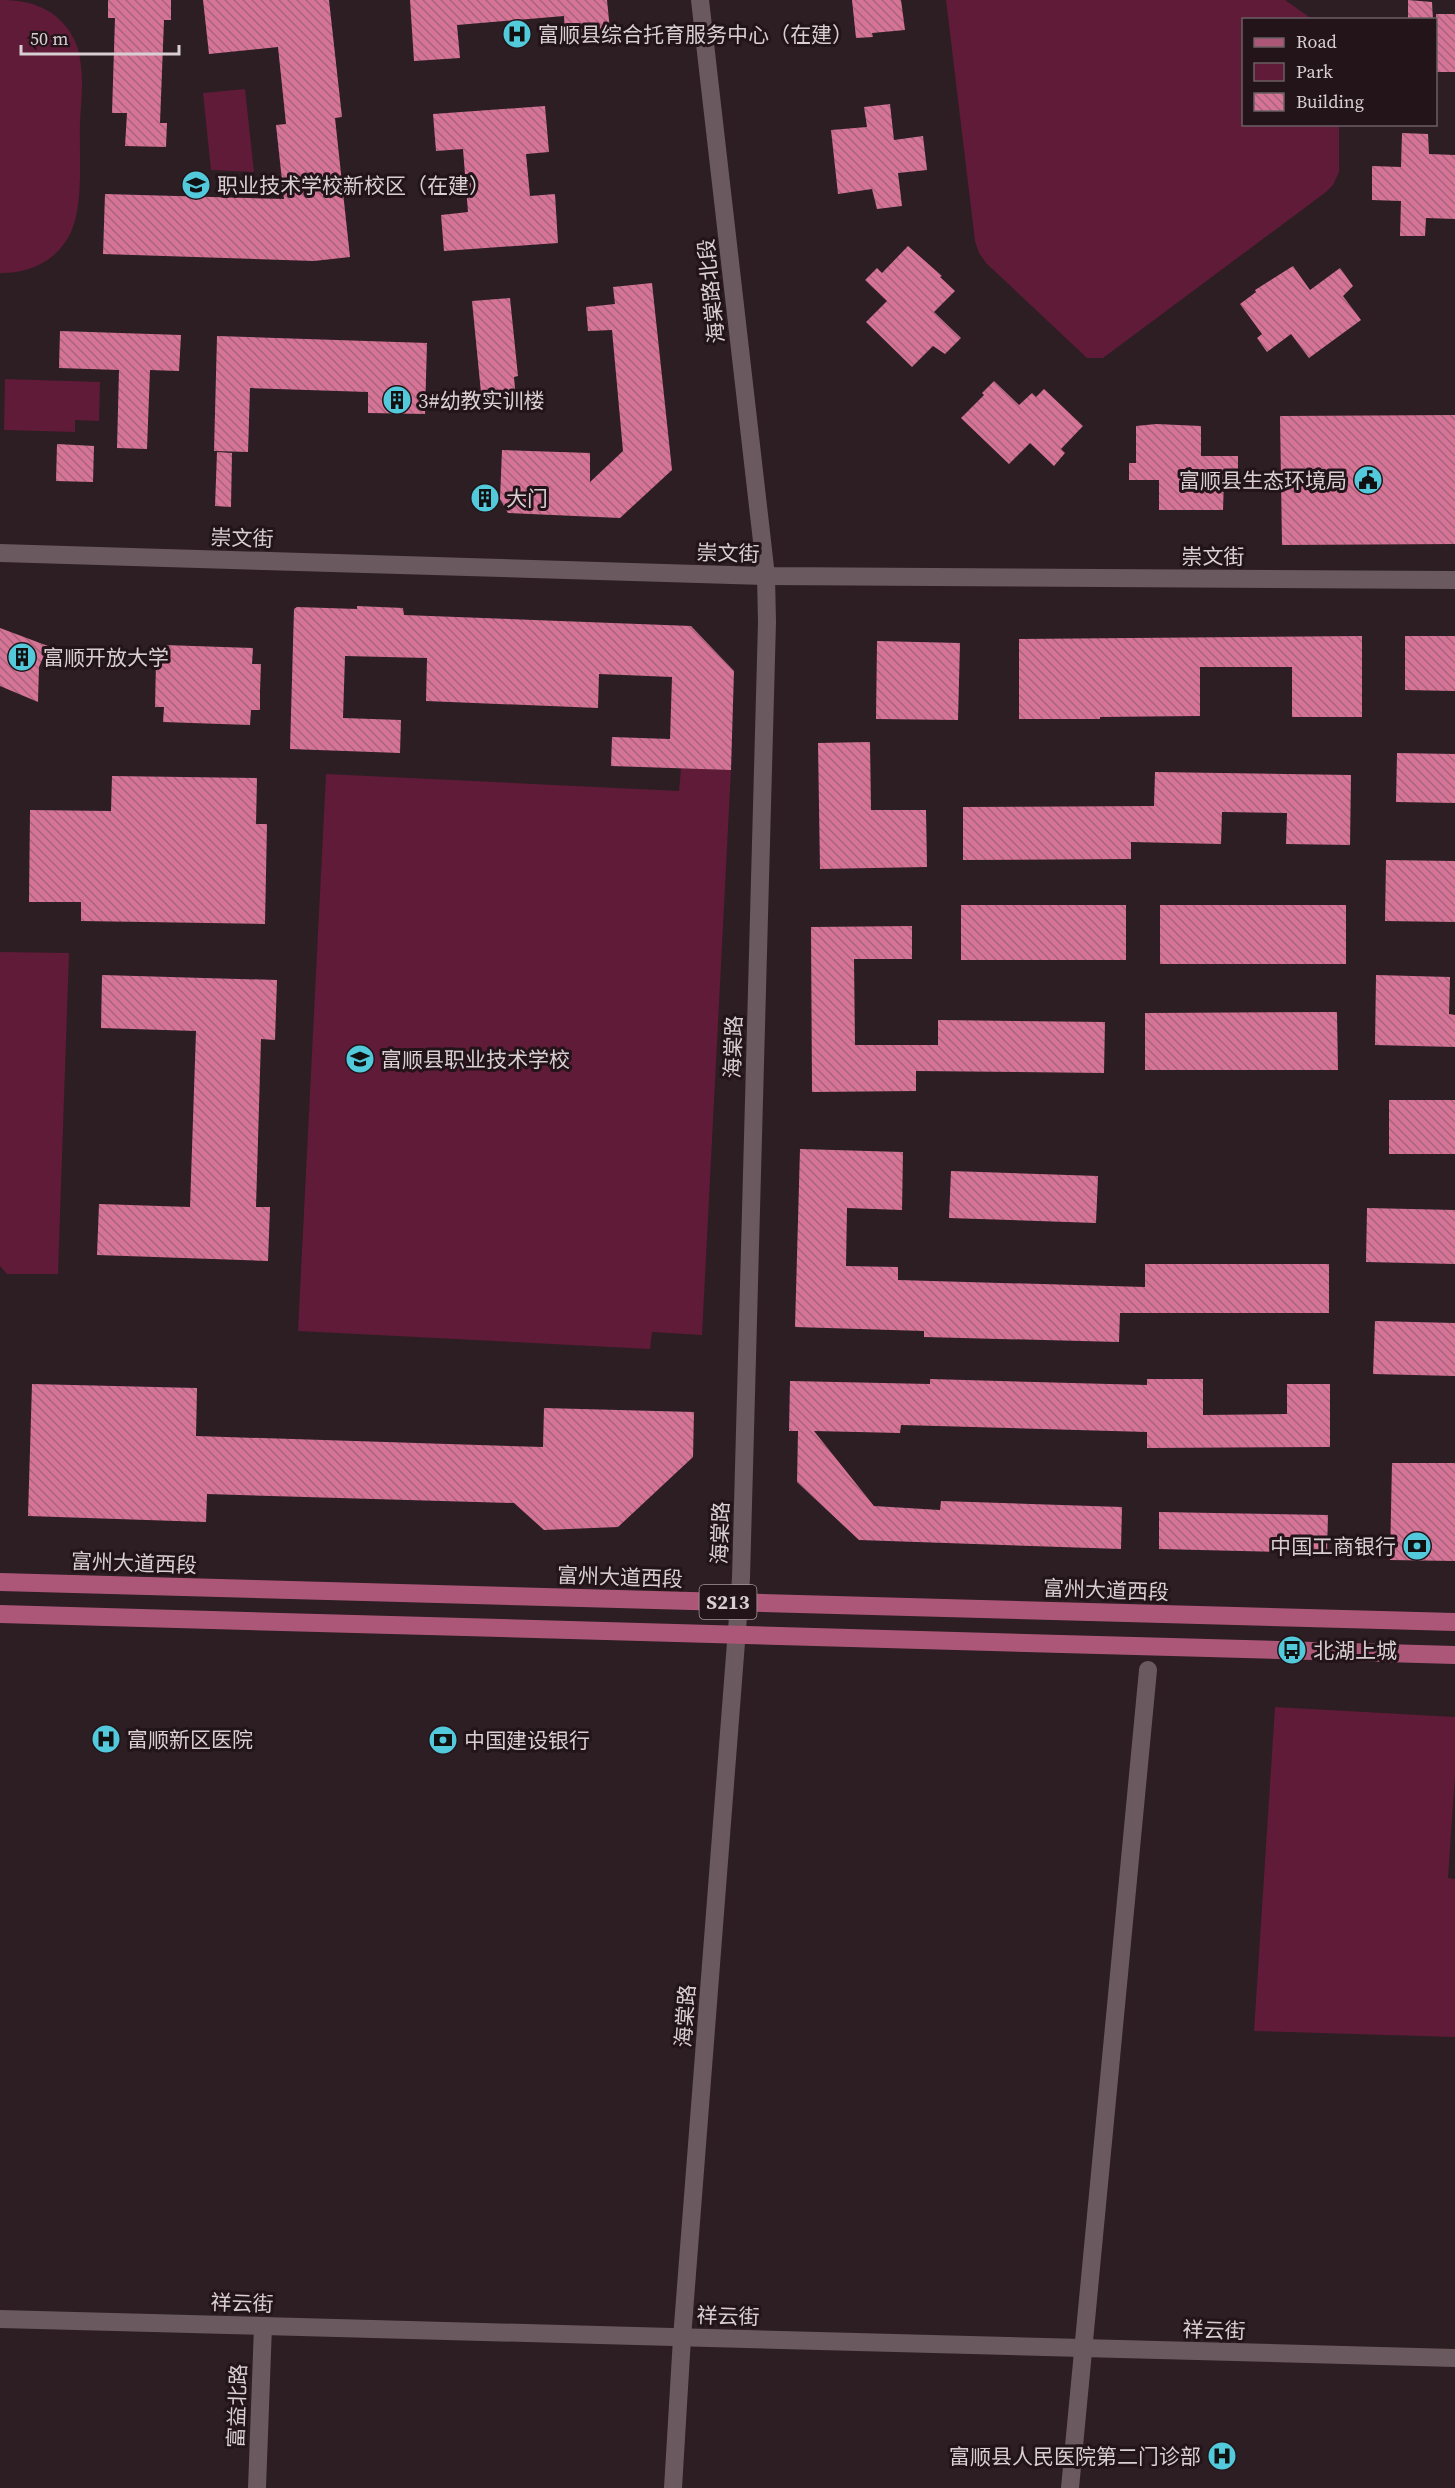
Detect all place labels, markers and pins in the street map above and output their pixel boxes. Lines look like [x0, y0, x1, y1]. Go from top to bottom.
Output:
hospital icon: 富顺县综合托育服务中心（在建） [501, 18, 533, 50]
place label: 富顺县综合托育服务中心（在建） [538, 20, 853, 49]
school or university icon: 职业技术学校新校区（在建） [180, 169, 212, 201]
place label: 职业技术学校新校区（在建） [217, 171, 490, 200]
building icon: 3#幼教实训楼 [381, 384, 413, 416]
place label: 3#幼教实训楼 [418, 386, 545, 415]
public building icon: 富顺县生态环境局 [1352, 464, 1384, 496]
place label: 富顺县生态环境局 [1179, 466, 1347, 495]
building icon: 大门 [469, 482, 501, 514]
place label: 大门 [506, 484, 548, 513]
building icon: 富顺开放大学 [6, 641, 38, 673]
place label: 富顺开放大学 [43, 643, 169, 672]
school or university icon: 富顺县职业技术学校 [344, 1043, 376, 1075]
place label: 富顺县职业技术学校 [381, 1045, 570, 1074]
bank icon: 中国工商银行 [1401, 1530, 1433, 1562]
place label: 中国工商银行 [1270, 1532, 1396, 1561]
bus stop icon: 北湖上城 [1276, 1634, 1308, 1666]
place label: 北湖上城 [1313, 1636, 1397, 1665]
hospital icon: 富顺新区医院 [90, 1723, 122, 1755]
bank icon: 中国建设银行 [427, 1724, 459, 1756]
place label: 富顺新区医院 [127, 1725, 253, 1754]
place label: 中国建设银行 [464, 1726, 590, 1755]
hospital icon: 富顺县人民医院第二门诊部 [1206, 2440, 1238, 2472]
place label: 富顺县人民医院第二门诊部 [949, 2442, 1201, 2471]

